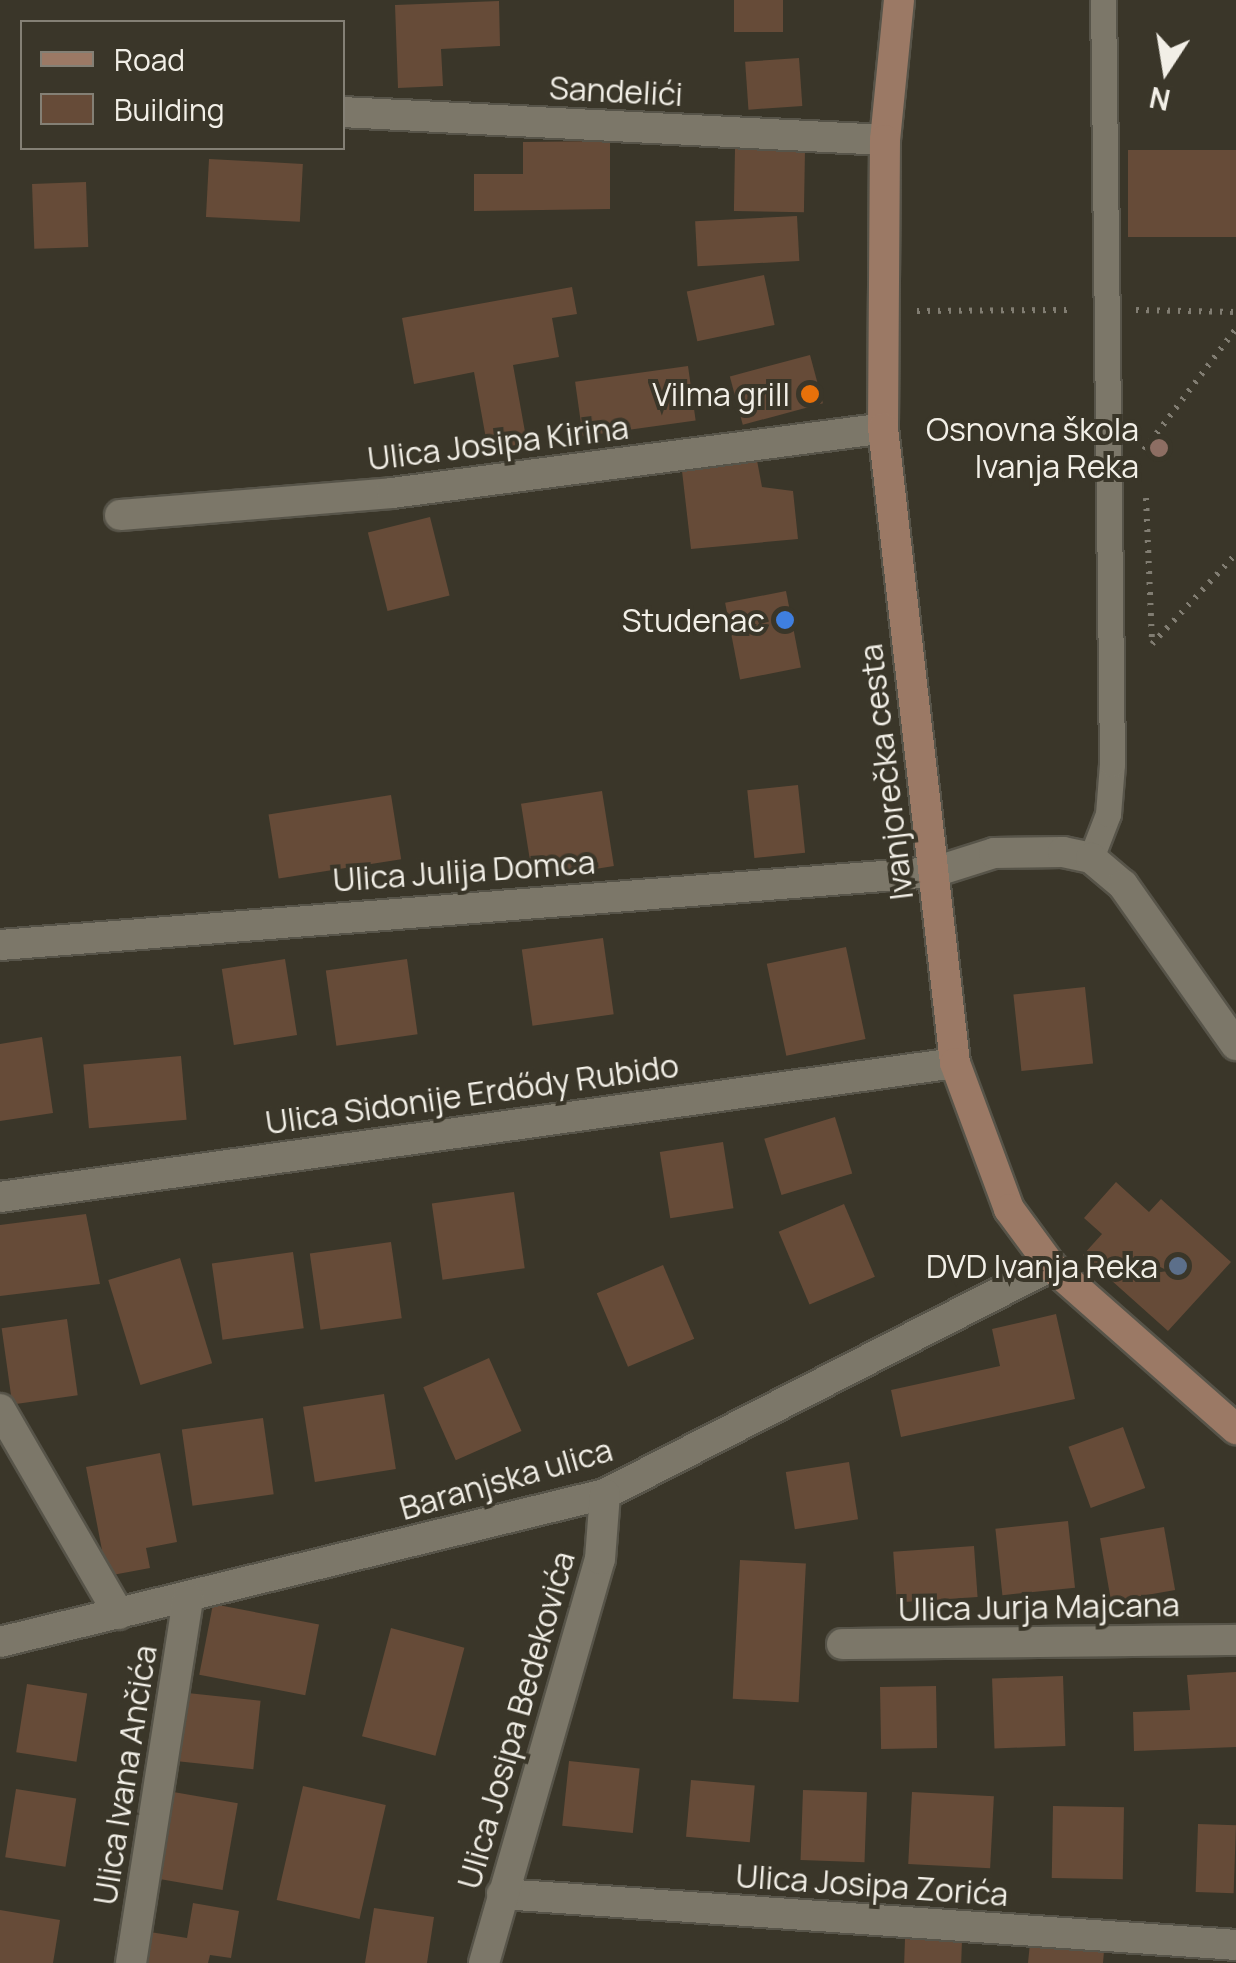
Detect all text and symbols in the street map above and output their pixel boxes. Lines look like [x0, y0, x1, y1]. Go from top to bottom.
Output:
legend [20, 20, 345, 150]
north arrow [1116, 20, 1216, 120]
text: Road [114, 39, 185, 80]
street label: Sandelići [548, 68, 684, 114]
text: N [1146, 79, 1174, 120]
text: Building [114, 89, 225, 130]
place label: Vilma grill [652, 375, 790, 413]
marker: Vilma grill [799, 383, 821, 405]
street label: Ulica Josipa Kirina [365, 408, 631, 478]
place label: Osnovna škola Ivanja Reka [926, 411, 1139, 486]
marker: Osnovna škola Ivanja Reka [1148, 437, 1170, 459]
place label: Studenac [622, 601, 765, 639]
marker: Studenac [774, 609, 796, 631]
street label: Ivanjorečka cesta [851, 642, 921, 902]
street label: Ulica Julija Domca [331, 843, 597, 899]
street label: Ulica Sidonije Erdődy Rubido [263, 1046, 681, 1142]
place label: DVD Ivanja Reka [926, 1247, 1158, 1285]
marker: DVD Ivanja Reka [1167, 1255, 1189, 1277]
street label: Baranjska ulica [395, 1430, 617, 1528]
street label: Ulica Josipa Bedekovića [449, 1547, 583, 1893]
street label: Ulica Jurja Majcana [898, 1585, 1180, 1629]
street label: Ulica Ivana Ančića [86, 1643, 164, 1907]
street label: Ulica Josipa Zorića [734, 1856, 1010, 1914]

